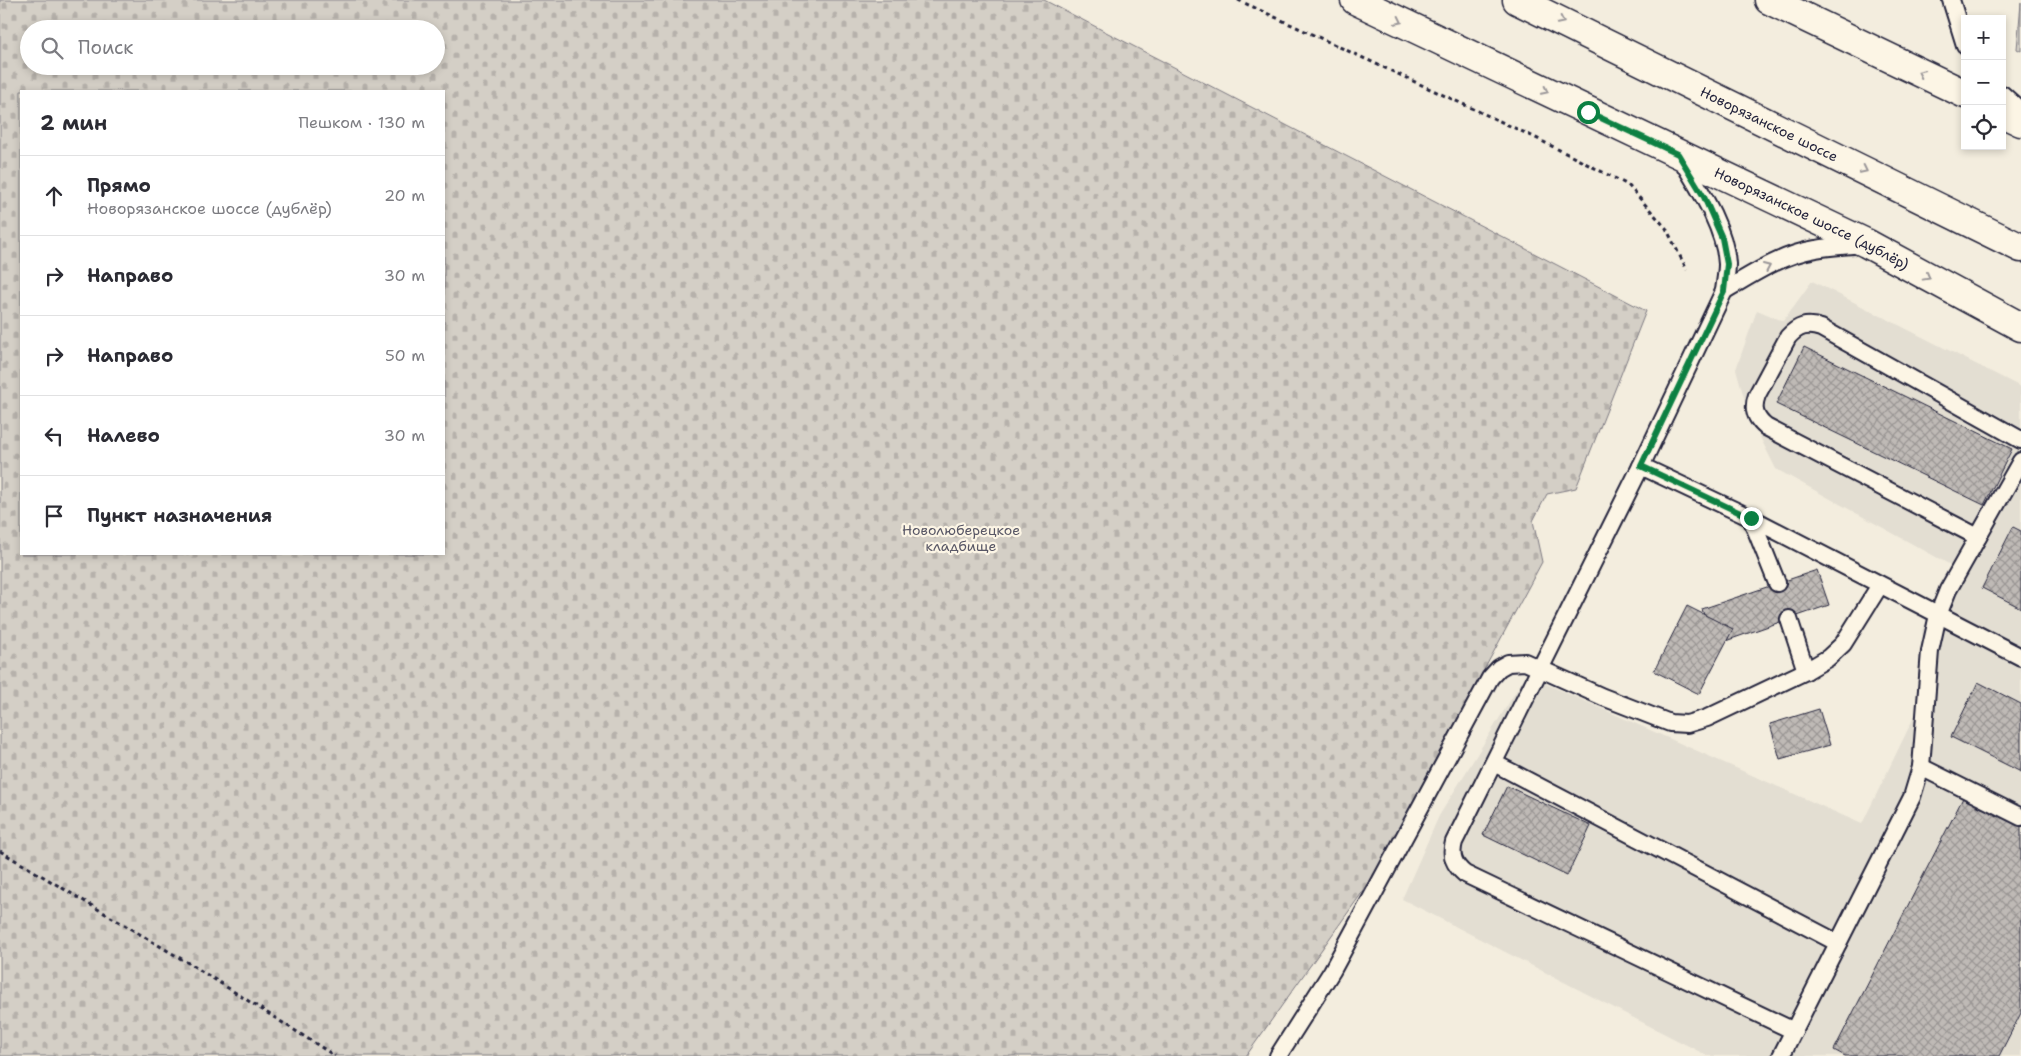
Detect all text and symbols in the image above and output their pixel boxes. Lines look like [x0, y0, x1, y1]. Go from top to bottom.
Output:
one-way arrow [1394, 15, 1403, 25]
one-way arrow [1556, 15, 1565, 26]
map controls [1961, 15, 2006, 150]
button: + [1961, 15, 2006, 60]
search box [20, 20, 445, 75]
icon: search [38, 34, 66, 62]
text: Поиск [78, 35, 133, 60]
button: − [1961, 60, 2006, 105]
one-way arrow [1917, 69, 1926, 79]
street label: Новорязанское шоссе [1697, 83, 1841, 166]
one-way arrow [1540, 85, 1549, 95]
route start [1577, 101, 1600, 124]
button: locate [1961, 105, 2006, 150]
text: 2 мин [40, 109, 107, 137]
text: Пешком · 130 m [298, 112, 425, 133]
street label: Новорязанское шоссе (дублёр) [1711, 163, 1912, 273]
one-way arrow [1859, 164, 1868, 174]
text: Прямо [87, 173, 151, 198]
icon: ahead [40, 182, 68, 210]
text: 20 m [384, 185, 425, 206]
text: Новорязанское шоссе (дублёр) [87, 198, 332, 219]
icon: right [40, 262, 68, 290]
one-way arrow [1762, 262, 1771, 273]
text: Направо [87, 263, 173, 288]
text: 30 m [384, 265, 425, 286]
one-way arrow [1922, 271, 1931, 281]
icon: right [40, 342, 68, 370]
text: Направо [87, 343, 173, 368]
text: 50 m [385, 345, 425, 366]
icon: left [40, 422, 68, 450]
text: Налево [87, 423, 160, 448]
text: 30 m [384, 425, 425, 446]
icon: arrive [40, 502, 68, 530]
text: Пункт назначения [87, 503, 272, 528]
route end [1740, 507, 1763, 530]
park label: Новолюберецкое кладбище [902, 521, 1020, 555]

